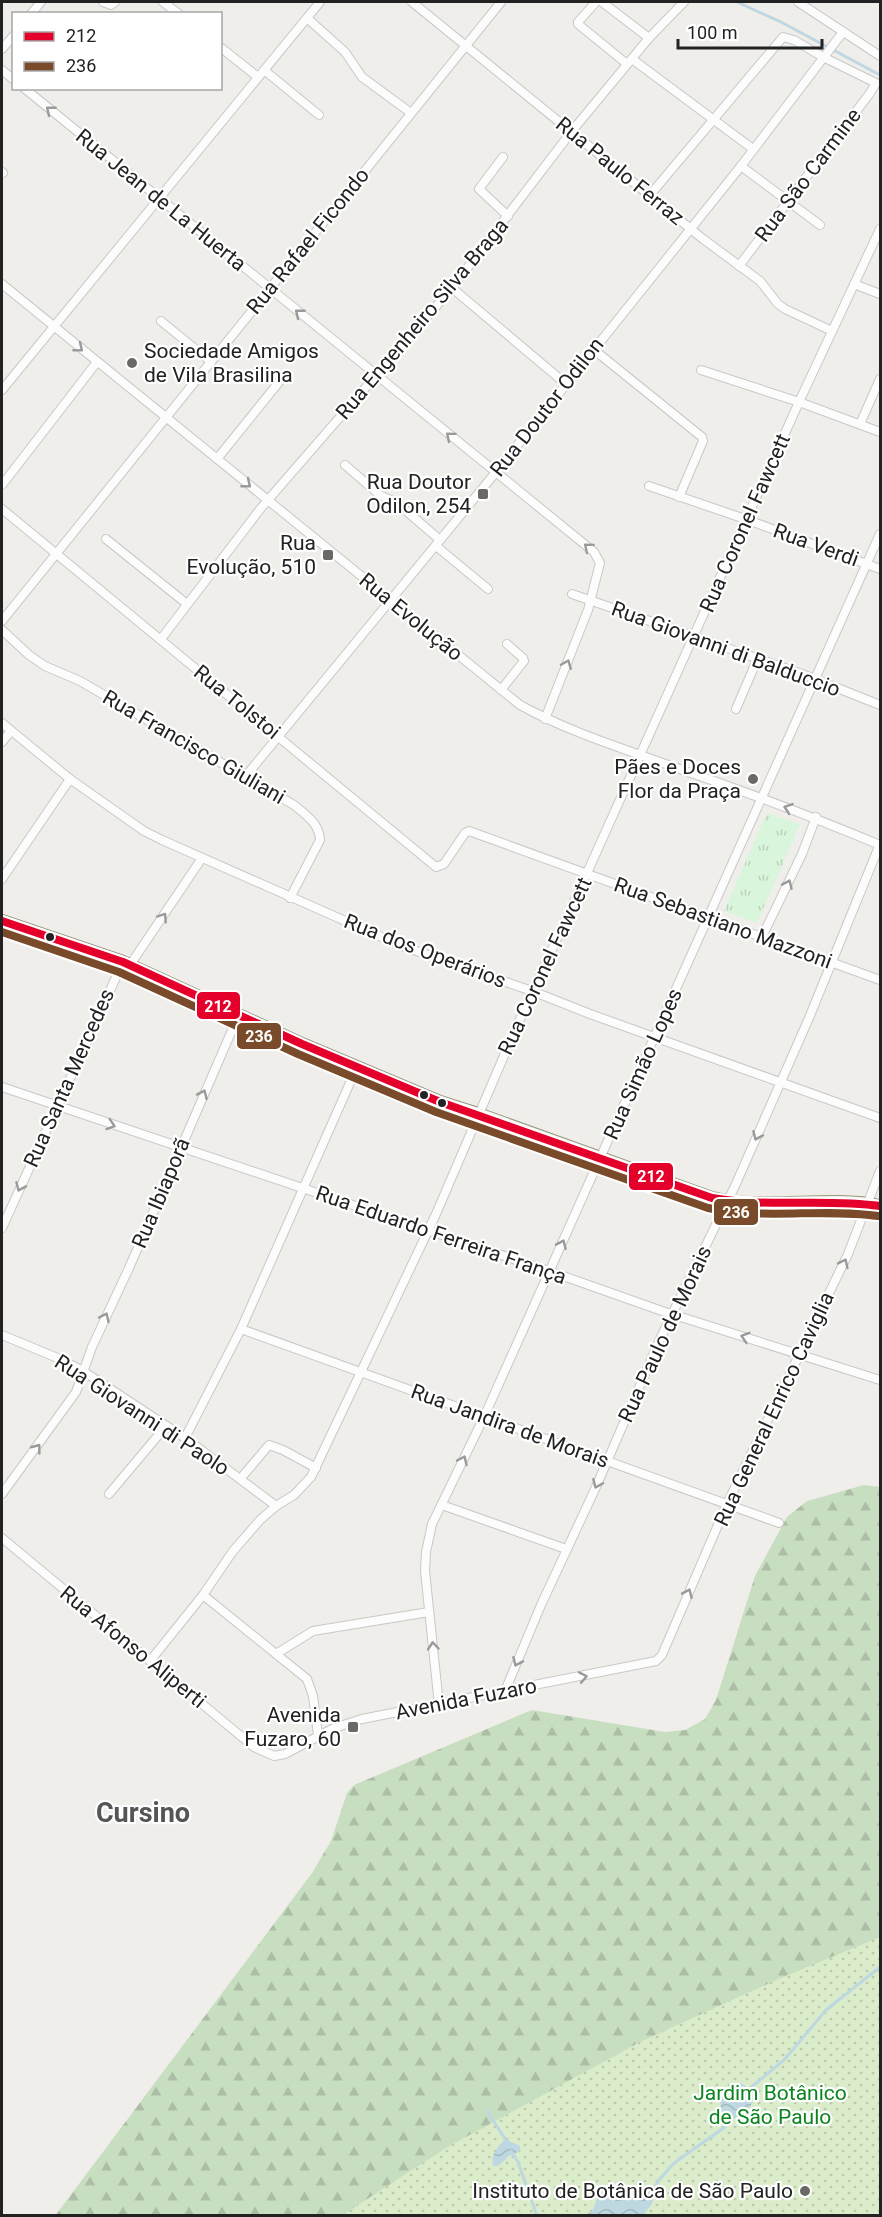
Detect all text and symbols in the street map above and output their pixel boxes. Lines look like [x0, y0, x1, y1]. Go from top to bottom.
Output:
legend [12, 12, 222, 90]
scale bar [678, 12, 822, 50]
text: 100 m [687, 22, 738, 43]
text: 212 [66, 25, 96, 46]
text: 236 [66, 55, 96, 76]
street label: Rua São Carmine [750, 104, 866, 246]
one-way arrow [46, 106, 57, 117]
street label: Rua Paulo Ferraz [551, 112, 689, 230]
street label: Rua Jean de La Huerta [71, 124, 251, 276]
street label: Rua Rafael Ficondo [242, 163, 374, 319]
street label: Rua Engenheiro Silva Braga [331, 214, 513, 424]
one-way arrow [295, 309, 306, 320]
street label: Rua Doutor Odilon [485, 333, 609, 481]
place label: Sociedade Amigos de Vila Brasilina [144, 339, 319, 387]
one-way arrow [73, 340, 84, 351]
marker: Sociedade Amigos de Vila Brasilina [125, 356, 139, 370]
street label: Rua Coronel Fawcett [695, 430, 795, 616]
one-way arrow [446, 432, 457, 443]
place label: Rua Doutor Odilon, 254 [366, 470, 471, 518]
one-way arrow [240, 476, 251, 487]
marker: Rua Doutor Odilon, 254 [476, 487, 490, 501]
street label: Rua Verdi [770, 518, 862, 572]
place label: Rua Evolução, 510 [187, 531, 316, 579]
one-way arrow [584, 543, 595, 554]
marker: Rua Evolução, 510 [321, 548, 335, 562]
street label: Rua Evolução [355, 568, 467, 666]
street label: Rua Giovanni di Balduccio [608, 596, 844, 702]
street label: Rua Tolstoi [189, 660, 285, 744]
one-way arrow [560, 660, 572, 671]
street label: Rua Francisco Giuliani [99, 685, 289, 809]
place label: Pães e Doces Flor da Praça [614, 755, 741, 803]
marker: Pães e Doces Flor da Praça [746, 772, 760, 786]
one-way arrow [783, 802, 794, 815]
street label: Rua Sebastiano Mazzoni [611, 872, 835, 974]
street label: Rua Coronel Fawcett [493, 873, 597, 1059]
one-way arrow [781, 880, 793, 891]
street label: Rua dos Operários [341, 909, 509, 993]
one-way arrow [156, 912, 167, 923]
unlabelled marker [44, 931, 56, 943]
street label: Rua Santa Mercedes [19, 985, 119, 1171]
street label: Rua Simão Lopes [599, 985, 687, 1143]
line badge: 212 [196, 991, 241, 1020]
text: 212 [204, 997, 232, 1016]
line badge: 236 [236, 1022, 282, 1050]
text: 236 [245, 1027, 273, 1046]
one-way arrow [196, 1089, 208, 1100]
unlabelled marker [418, 1089, 430, 1101]
unlabelled marker [436, 1097, 448, 1109]
one-way arrow [105, 1117, 116, 1130]
one-way arrow [752, 1129, 764, 1140]
street label: Rua Ibiaporã [127, 1134, 195, 1252]
line badge: 212 [628, 1162, 674, 1191]
text: 212 [637, 1167, 665, 1186]
one-way arrow [15, 1180, 27, 1191]
street label: Rua Eduardo Ferreira França [313, 1181, 569, 1289]
line badge: 236 [713, 1198, 759, 1226]
text: 236 [722, 1203, 750, 1222]
one-way arrow [554, 1240, 566, 1251]
street label: Rua Paulo de Morais [614, 1242, 716, 1426]
one-way arrow [836, 1258, 848, 1269]
street label: Rua General Enrico Caviglia [709, 1288, 839, 1530]
one-way arrow [98, 1313, 110, 1324]
one-way arrow [740, 1332, 751, 1344]
street label: Rua Giovanni di Paolo [50, 1350, 234, 1480]
street label: Rua Jandira de Morais [408, 1379, 612, 1473]
one-way arrow [29, 1443, 40, 1454]
one-way arrow [456, 1455, 468, 1466]
one-way arrow [592, 1478, 604, 1489]
street label: Rua Afonso Aliperti [55, 1581, 211, 1713]
one-way arrow [681, 1589, 693, 1600]
one-way arrow [427, 1642, 440, 1651]
one-way arrow [512, 1656, 524, 1667]
one-way arrow [578, 1671, 588, 1684]
street label: Avenida Fuzaro [393, 1674, 539, 1724]
place label: Avenida Fuzaro, 60 [244, 1703, 341, 1751]
marker: Avenida Fuzaro, 60 [346, 1720, 360, 1734]
district label: Cursino [96, 1797, 190, 1829]
park label: Jardim Botânico de São Paulo [693, 2081, 847, 2129]
place label: Instituto de Botânica de São Paulo [472, 2179, 793, 2203]
marker: Instituto de Botânica de São Paulo [798, 2184, 812, 2198]

